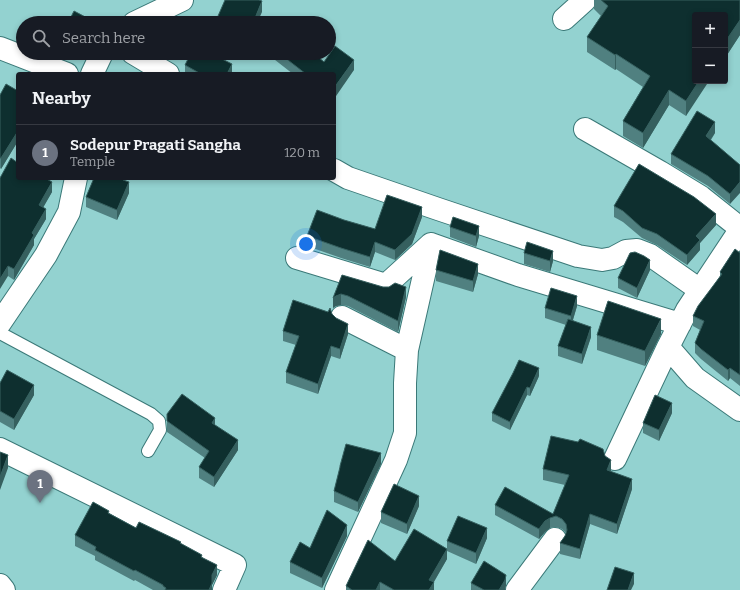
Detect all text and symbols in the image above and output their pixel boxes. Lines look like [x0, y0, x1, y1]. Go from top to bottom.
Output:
map controls [692, 12, 728, 84]
button: + [692, 12, 728, 48]
search box [16, 16, 336, 60]
icon: search [30, 27, 52, 49]
text: Search here [62, 29, 145, 47]
button: − [692, 48, 728, 84]
text: Nearby [32, 88, 91, 109]
text: Sodepur Pragati Sangha [70, 136, 241, 154]
text: 1 [42, 145, 48, 160]
text: 120 m [284, 145, 320, 160]
text: Temple [70, 154, 115, 169]
your location [296, 234, 316, 254]
pin: 1 [27, 470, 53, 503]

